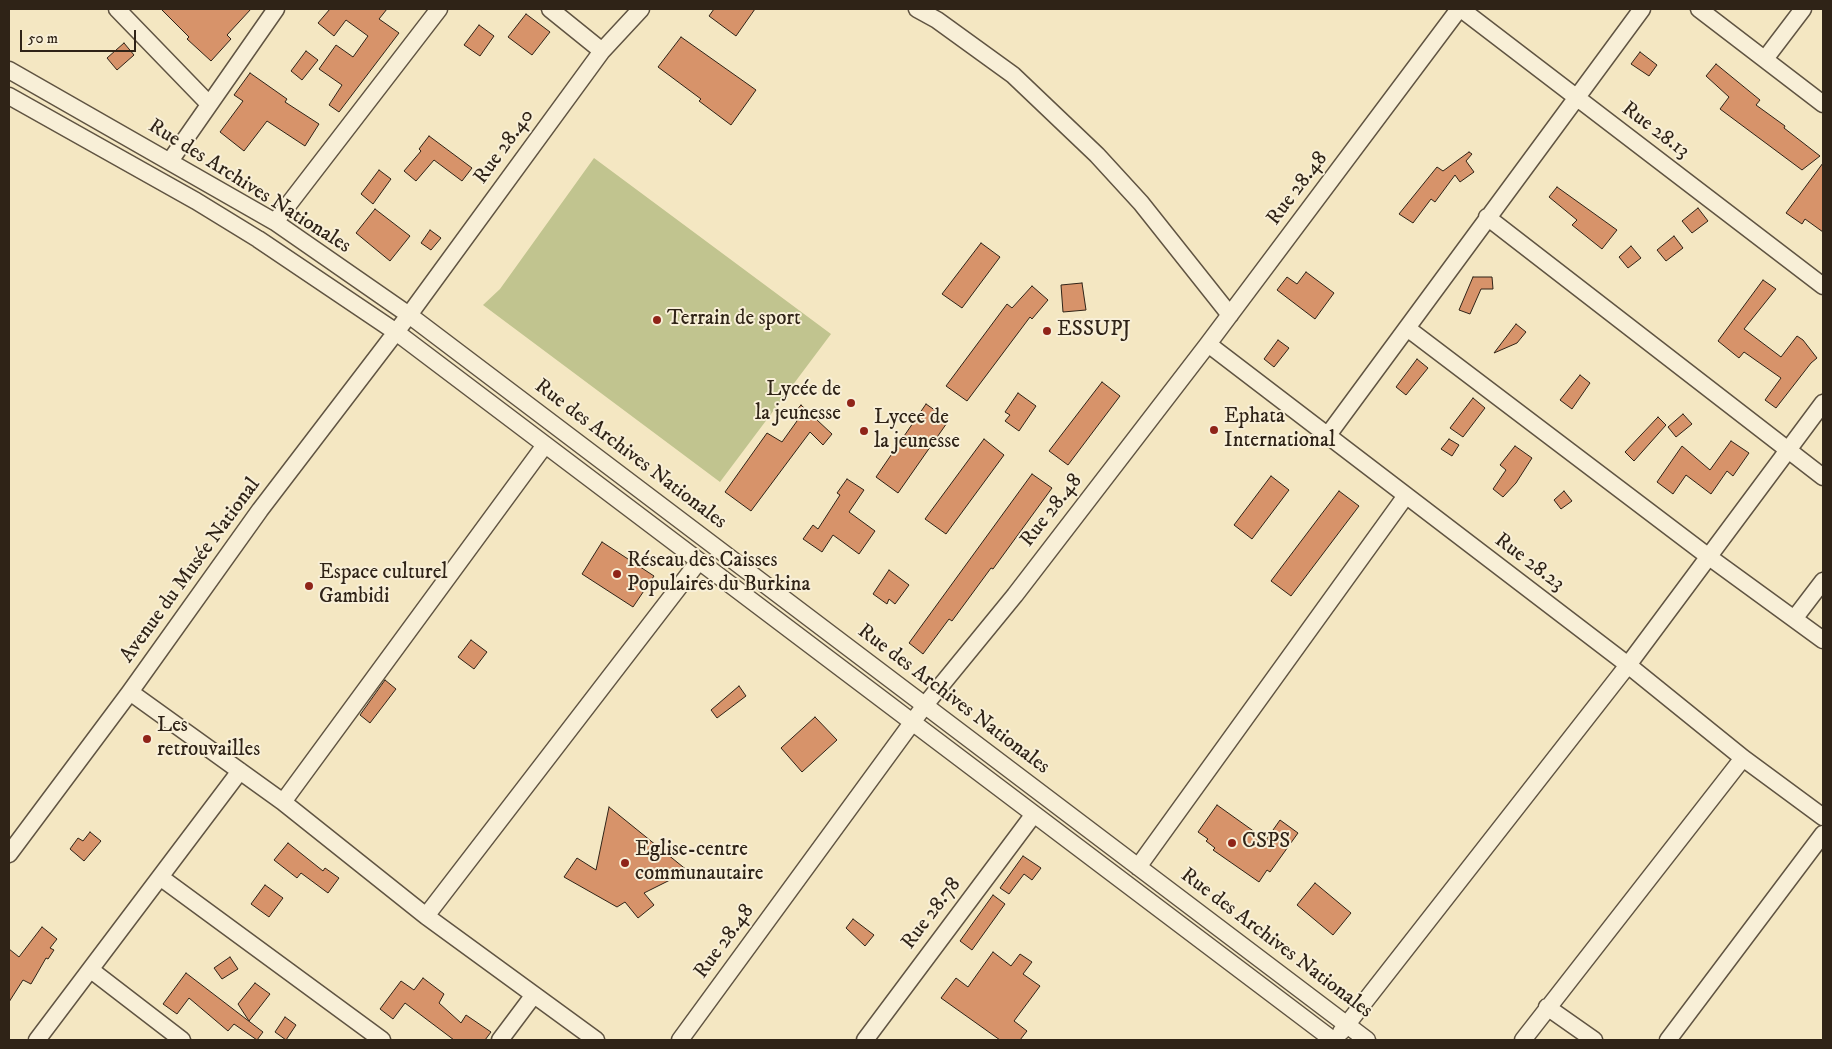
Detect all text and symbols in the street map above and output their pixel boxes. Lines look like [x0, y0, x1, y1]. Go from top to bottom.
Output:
scale bar [22, 20, 139, 52]
text: 50 m [28, 29, 58, 48]
street label: Rue 28.13 [1616, 97, 1694, 165]
street label: Rue 28.40 [469, 105, 541, 189]
street label: Rue des Archives Nationales [143, 114, 355, 260]
street label: Rue 28.48 [1262, 147, 1334, 231]
place label: Terrain de sport [667, 307, 801, 333]
marker: Terrain de sport [651, 314, 663, 326]
place label: ESSUPJ [1057, 318, 1131, 344]
marker: ESSUPJ [1041, 325, 1053, 337]
street label: Rue des Archives Nationales [529, 375, 731, 535]
place label: Lycée de la jeunesse [755, 378, 841, 428]
marker: Lycée de la jeunesse [845, 397, 857, 409]
place label: Ephata International [1224, 405, 1335, 455]
place label: Lycee de la jeunesse [874, 406, 960, 456]
marker: Ephata International [1208, 424, 1220, 436]
marker: Lycee de la jeunesse [858, 425, 870, 437]
street label: Rue 28.48 [1016, 469, 1088, 553]
street label: Avenue du Musée National [115, 474, 267, 668]
street label: Rue 28.23 [1489, 528, 1569, 598]
place label: Réseau des Caisses Populaires du Burkina [627, 549, 810, 599]
place label: Espace culturel Gambidi [319, 561, 448, 611]
marker: Réseau des Caisses Populaires du Burkina [611, 568, 623, 580]
marker: Espace culturel Gambidi [303, 580, 315, 592]
street label: Rue des Archives Nationales [852, 620, 1054, 780]
place label: Les retrouvailles [157, 714, 260, 764]
marker: Les retrouvailles [141, 733, 153, 745]
place label: CSPS [1242, 830, 1290, 856]
marker: CSPS [1226, 837, 1238, 849]
place label: Eglise-centre communautaire [635, 838, 763, 888]
marker: Eglise-centre communautaire [619, 857, 631, 869]
street label: Rue des Archives Nationales [1175, 864, 1377, 1024]
street label: Rue 28.78 [897, 873, 967, 955]
street label: Rue 28.48 [690, 900, 760, 984]

